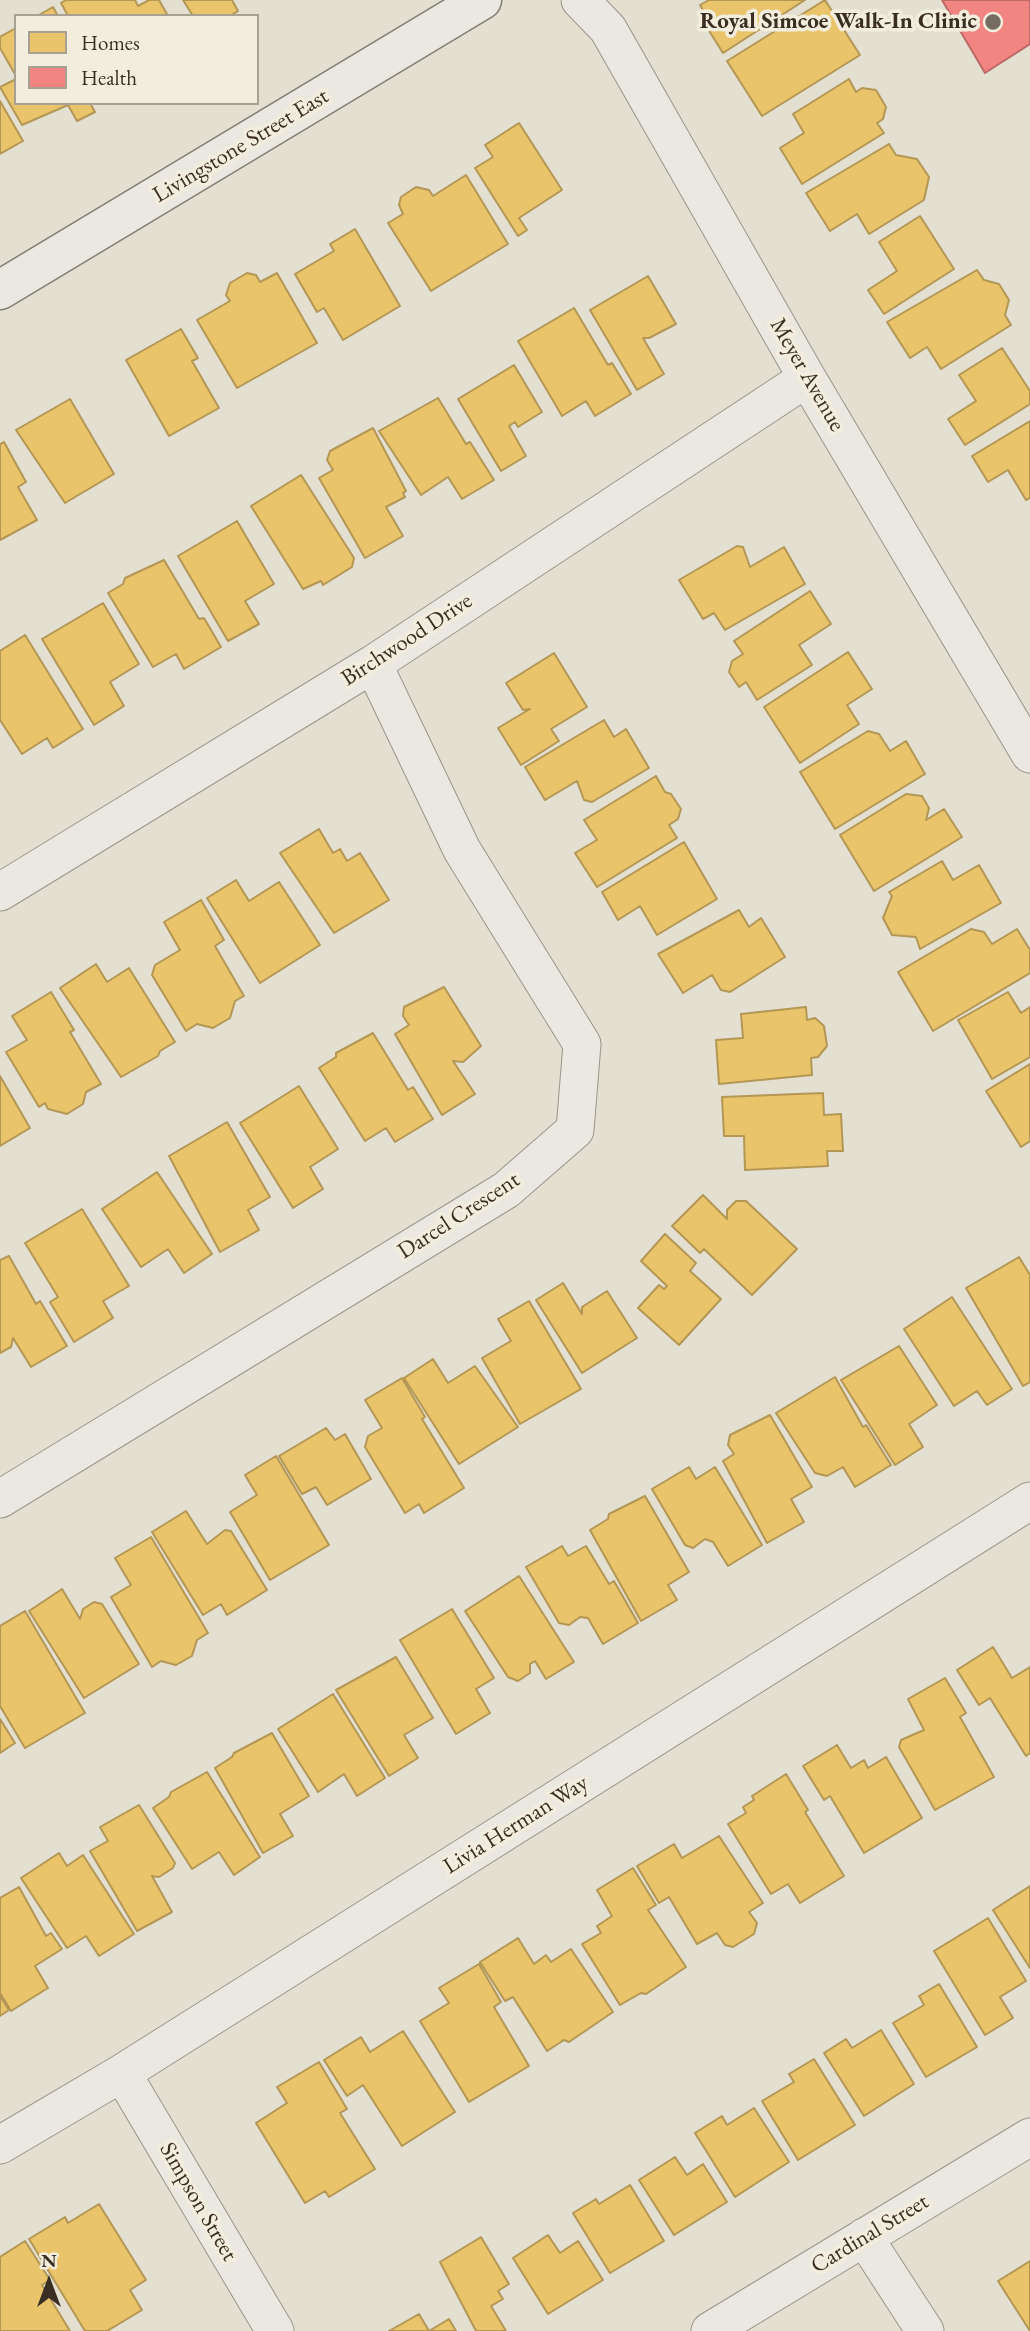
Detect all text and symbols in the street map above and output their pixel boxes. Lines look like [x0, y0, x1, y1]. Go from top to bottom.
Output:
place label: Royal Simcoe Walk-In Clinic [700, 8, 977, 36]
marker: Royal Simcoe Walk-In Clinic [983, 12, 1003, 32]
legend [14, 14, 259, 105]
text: Homes [81, 29, 140, 56]
text: Health [81, 64, 137, 91]
street label: Livingstone Street East [148, 83, 334, 209]
street label: Meyer Avenue [764, 314, 850, 436]
street label: Birchwood Drive [336, 587, 478, 693]
street label: Darcel Crescent [393, 1166, 525, 1266]
street label: Livia Herman Way [439, 1769, 593, 1881]
street label: Simpson Street [153, 2138, 243, 2266]
street label: Cardinal Street [806, 2188, 934, 2280]
north arrow [14, 2247, 84, 2317]
text: N [41, 2248, 57, 2273]

